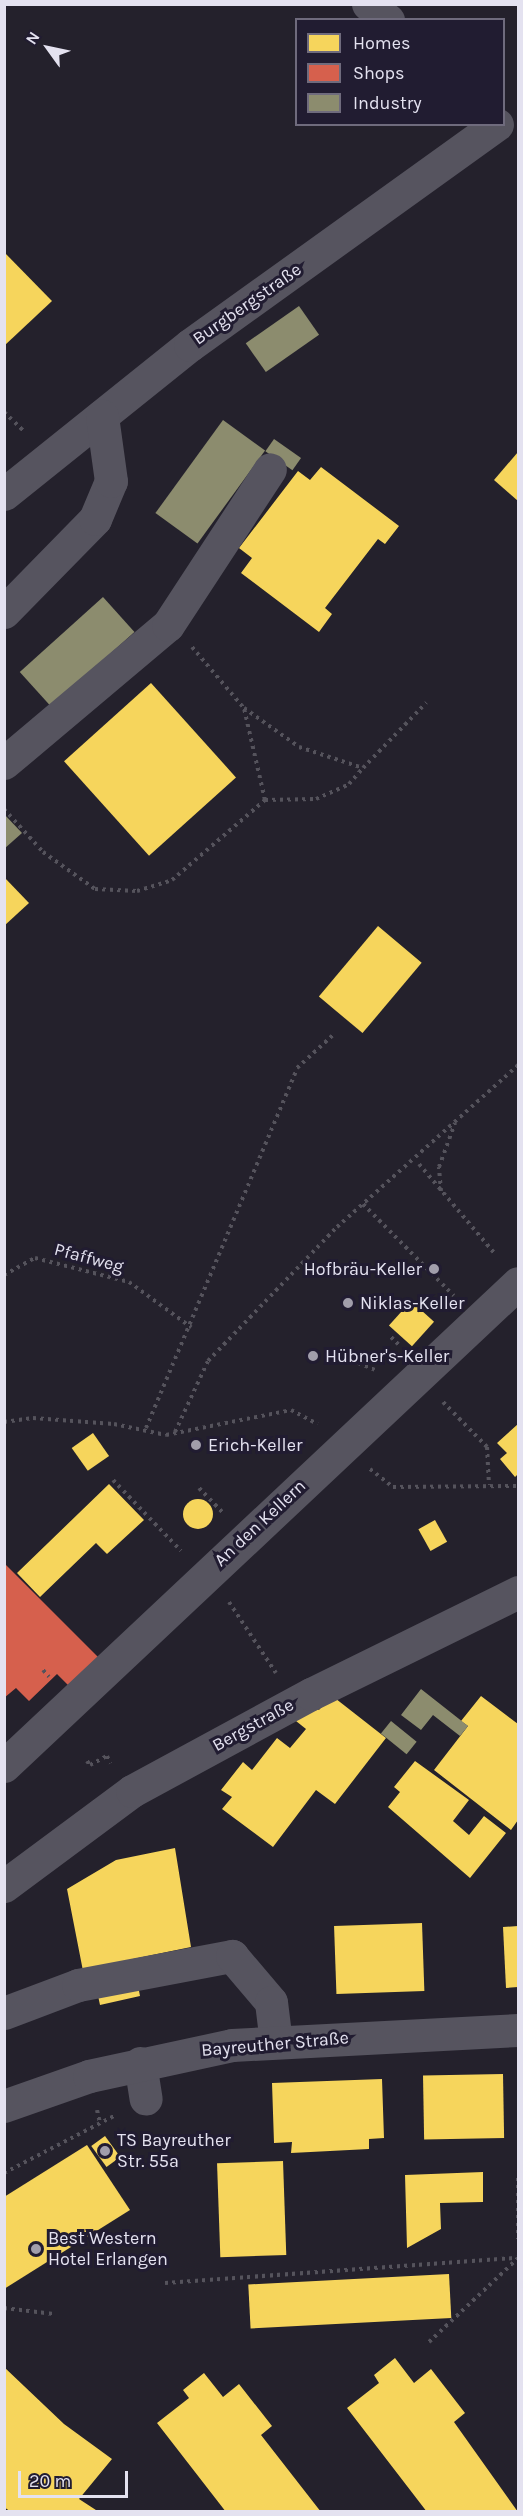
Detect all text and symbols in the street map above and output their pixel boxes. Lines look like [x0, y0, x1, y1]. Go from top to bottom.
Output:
north arrow [18, 18, 78, 78]
legend [295, 18, 505, 126]
text: N [21, 28, 44, 48]
text: Homes [353, 32, 410, 54]
text: Shops [353, 62, 405, 84]
text: Industry [353, 92, 422, 114]
street label: Burgbergstraße [189, 259, 305, 349]
street label: Pfaffweg [52, 1238, 126, 1278]
place label: Hofbräu-Keller [304, 1258, 422, 1280]
marker: Hofbräu-Keller [427, 1262, 441, 1276]
place label: Niklas-Keller [360, 1292, 464, 1314]
marker: Niklas-Keller [341, 1296, 355, 1310]
place label: Hübner's-Keller [325, 1345, 449, 1367]
marker: Hübner's-Keller [306, 1349, 320, 1363]
place label: Erich-Keller [208, 1434, 302, 1456]
marker: Erich-Keller [189, 1438, 203, 1452]
street label: An den Kellern [210, 1475, 310, 1571]
street label: Bergstraße [209, 1694, 297, 1756]
street label: Bayreuther Straße [200, 2027, 350, 2061]
place label: TS Bayreuther Str. 55a [117, 2130, 231, 2172]
marker: TS Bayreuther Str. 55a [98, 2144, 112, 2158]
place label: Best Western Hotel Erlangen [48, 2228, 168, 2270]
marker: Best Western Hotel Erlangen [29, 2242, 43, 2256]
scale bar [21, 2459, 130, 2497]
text: 20 m [29, 2470, 71, 2492]

